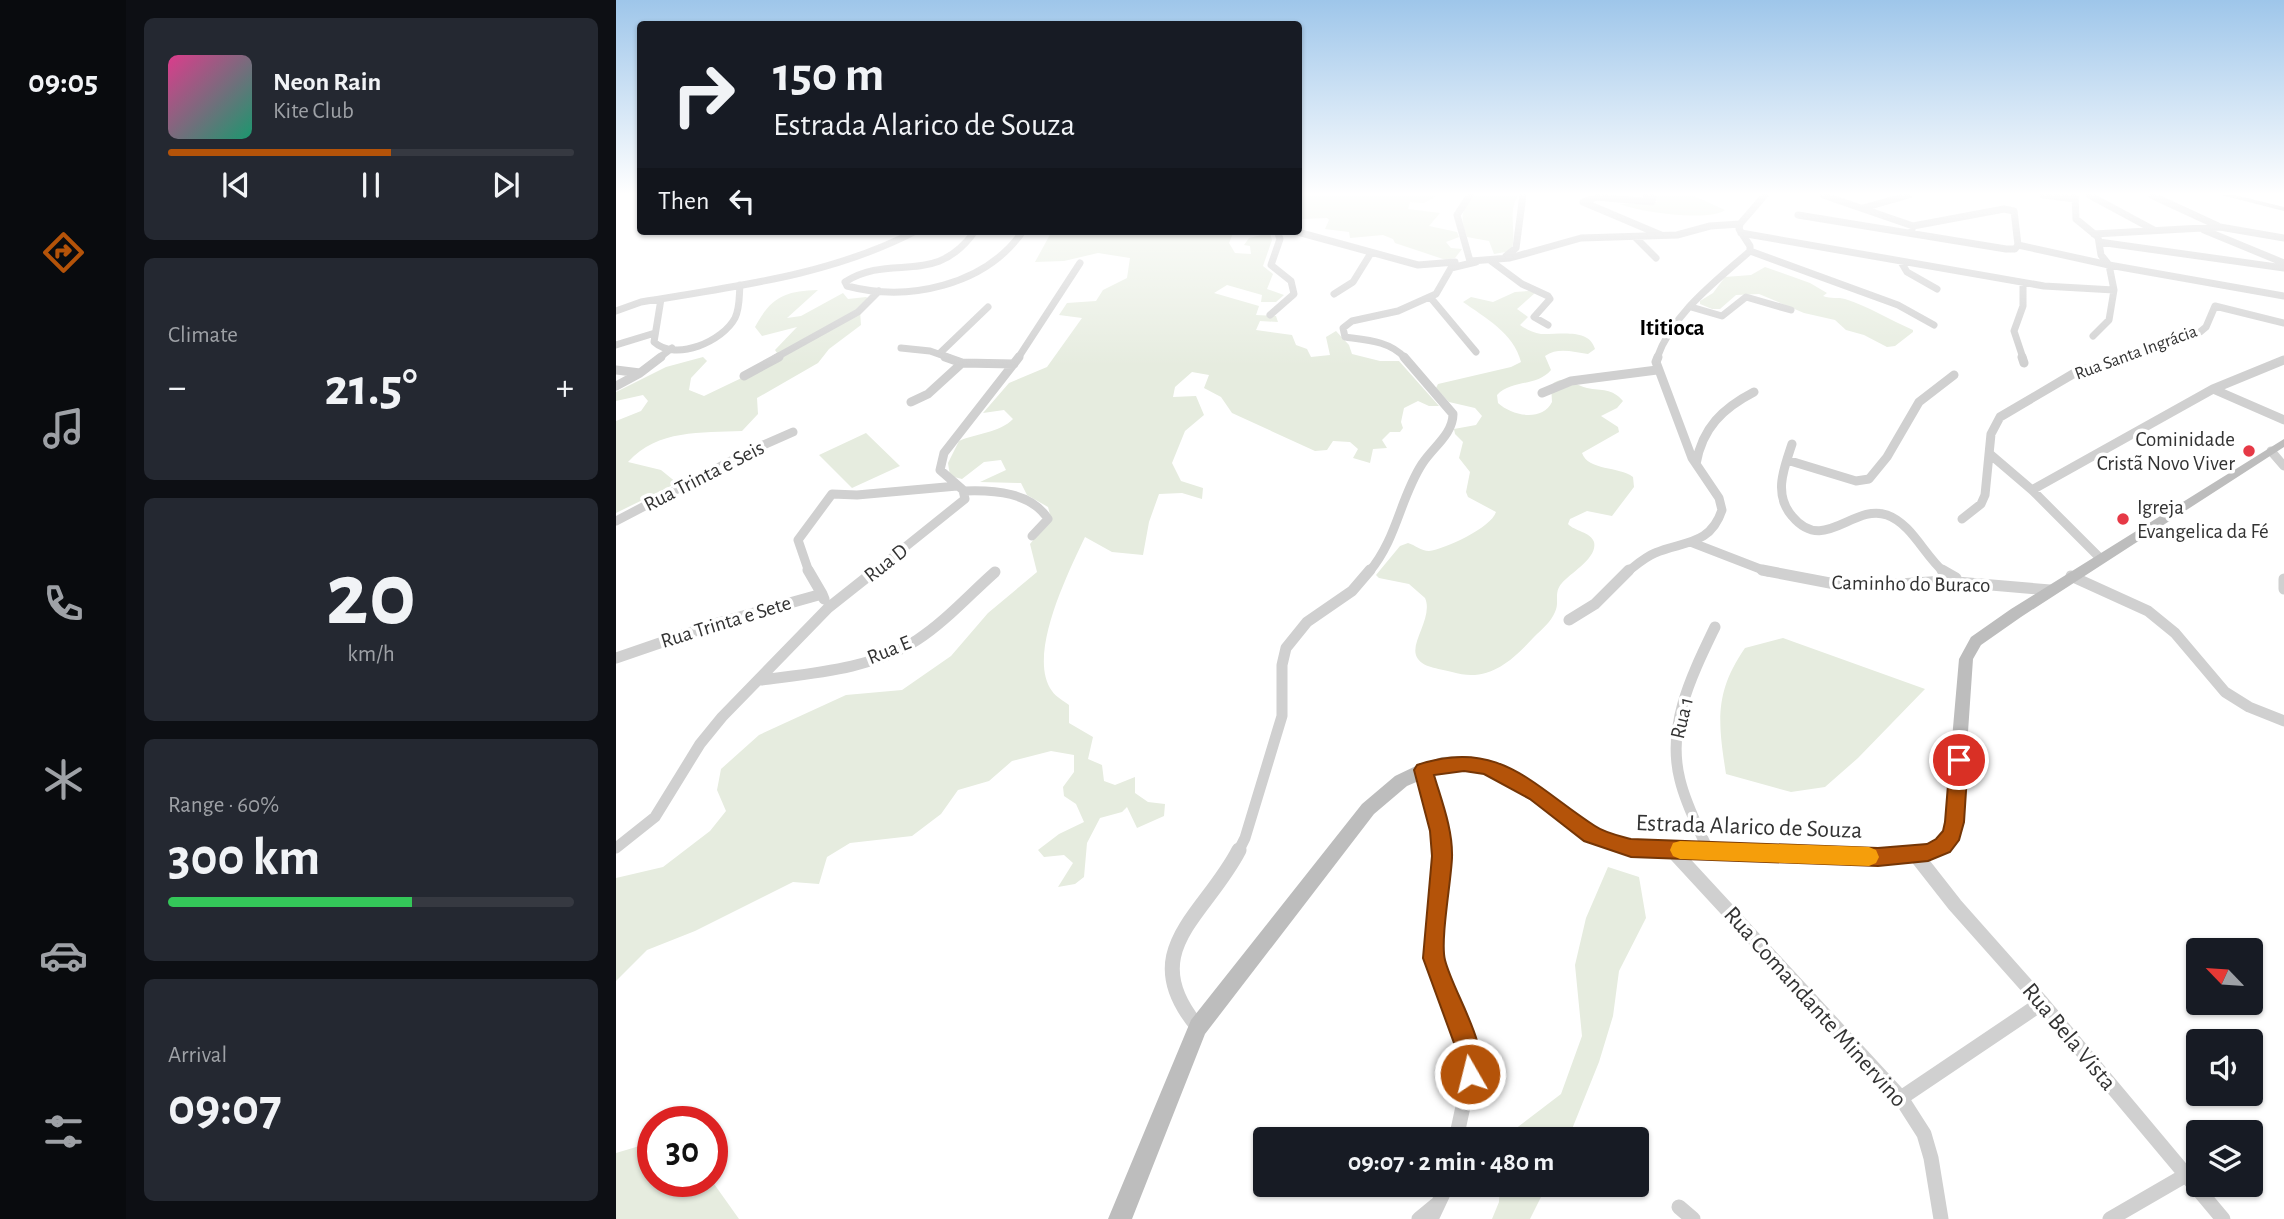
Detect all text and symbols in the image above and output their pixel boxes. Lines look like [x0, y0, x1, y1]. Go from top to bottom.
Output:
icon: right [658, 49, 749, 140]
text: 150 m [773, 51, 884, 100]
text: 09:05 [28, 66, 98, 98]
text: Neon Rain [273, 69, 381, 95]
text: Kite Club [273, 100, 354, 123]
text: Estrada Alarico de Souza [773, 109, 1075, 141]
icon: previous [217, 166, 255, 204]
icon: pause [352, 166, 390, 204]
icon: next [487, 166, 525, 204]
icon: left [723, 182, 761, 220]
text: Then [658, 188, 709, 214]
icon: directions [39, 228, 88, 277]
district label: Ititioca [1639, 317, 1705, 340]
street label: Rua Santa Ingrácia [2072, 322, 2200, 384]
text: Climate [168, 324, 238, 347]
text: 21.5° [325, 362, 417, 414]
text: − [168, 369, 186, 407]
text: + [556, 369, 574, 407]
icon: music [39, 404, 88, 453]
place label: Cominidade Cristã Novo Viver [2097, 429, 2235, 474]
street label: Rua Trinta e Seis [641, 437, 767, 515]
marker: Cominidade Cristã Novo Viver [2241, 443, 2257, 459]
place label: Igreja Evangelica da Fé [2137, 497, 2269, 542]
marker: Igreja Evangelica da Fé [2115, 511, 2131, 527]
street label: Rua D [860, 540, 912, 586]
text: 20 [326, 550, 416, 641]
street label: Caminho do Buraco [1831, 572, 1991, 596]
icon: phone [39, 579, 88, 628]
street label: Rua Trinta e Sete [658, 592, 794, 652]
street label: Rua E [864, 632, 914, 668]
text: km/h [347, 643, 395, 666]
street label: Rua 1 [1667, 695, 1697, 741]
pin [1929, 730, 1989, 790]
icon: arrive [1940, 741, 1978, 779]
icon: climate [39, 755, 88, 804]
text: Range · 60% [168, 794, 279, 817]
street label: Estrada Alarico de Souza [1635, 811, 1863, 843]
text: 300 km [168, 832, 320, 884]
street label: Rua Comandante Minervino [1719, 902, 1911, 1112]
icon: car [39, 931, 88, 980]
north arrow [2186, 938, 2263, 1015]
map controls [2186, 938, 2263, 1197]
street label: Rua Bela Vista [2017, 979, 2121, 1095]
button: sound [2186, 1029, 2263, 1106]
position arrow [1433, 1037, 1507, 1111]
text: Arrival [168, 1044, 227, 1067]
text: 09:07 [168, 1082, 282, 1134]
speed limit sign: 30 [637, 1106, 728, 1197]
icon: filters [39, 1107, 88, 1156]
button: layers [2186, 1120, 2263, 1197]
text: 09:07 · 2 min · 480 m [1348, 1149, 1554, 1175]

